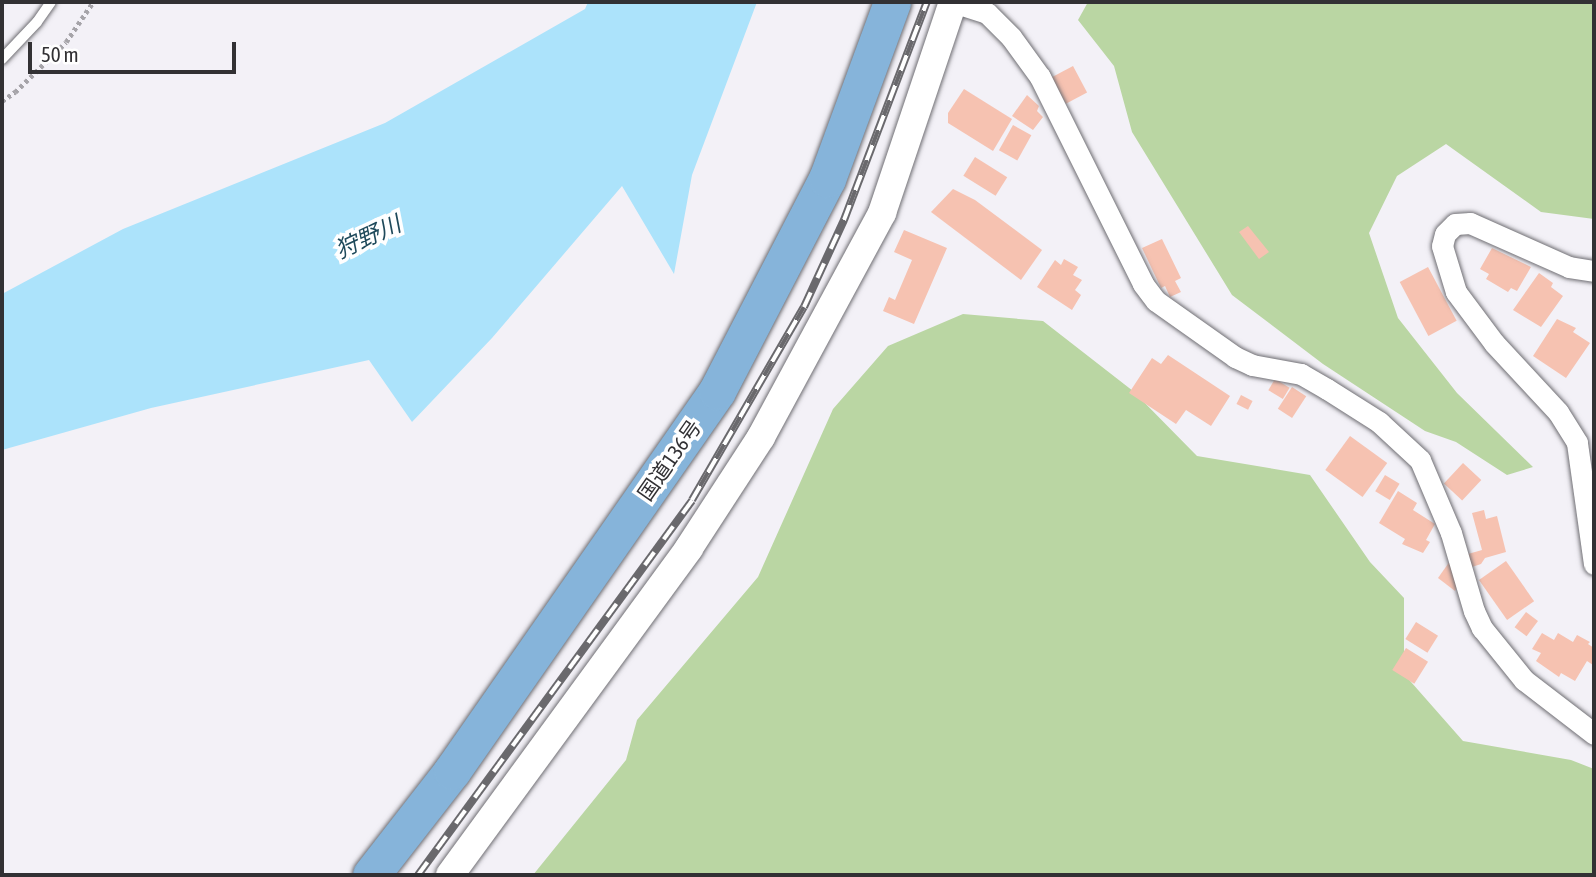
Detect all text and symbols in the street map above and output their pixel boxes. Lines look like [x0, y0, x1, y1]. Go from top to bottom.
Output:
scale bar [32, 28, 240, 72]
text: 50 m [41, 42, 79, 66]
water label: 狩野川 [331, 210, 405, 264]
street label: 国道136号 [632, 415, 706, 505]

